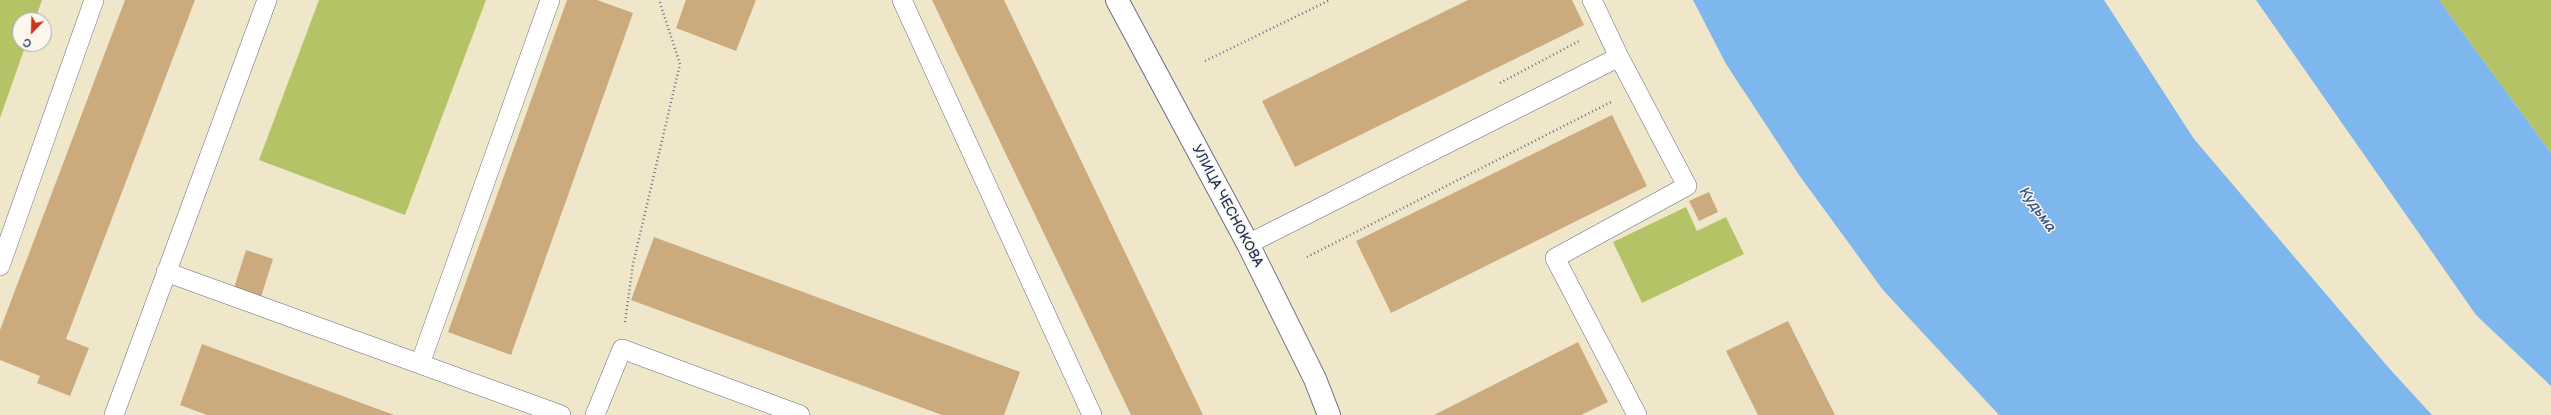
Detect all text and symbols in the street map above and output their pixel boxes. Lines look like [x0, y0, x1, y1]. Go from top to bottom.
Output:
north arrow [12, 12, 52, 52]
text: С [21, 35, 34, 50]
street label: УЛИЦА ЧЕСНОКОВА [1188, 142, 1266, 270]
water label: Кудьма [2014, 184, 2060, 236]

